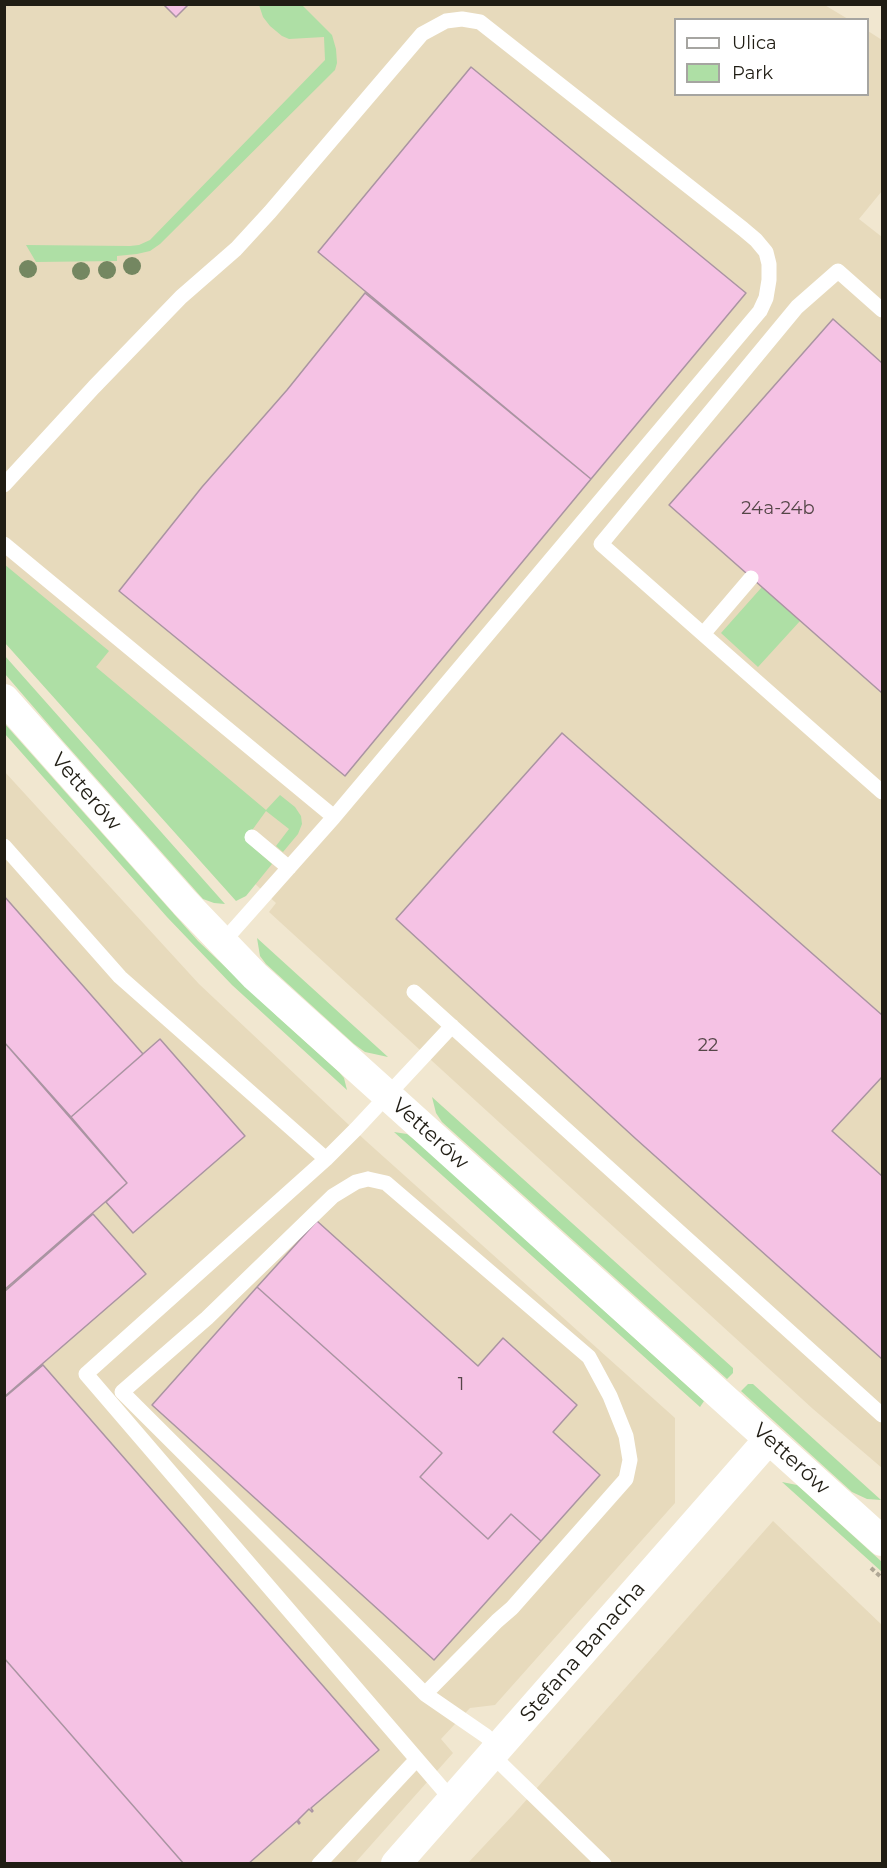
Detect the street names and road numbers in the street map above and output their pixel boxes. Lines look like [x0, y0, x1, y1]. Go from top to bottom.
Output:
street label: Vetterów [45, 748, 127, 836]
street label: Vetterów [386, 1093, 474, 1175]
street label: Vetterów [747, 1418, 835, 1500]
street label: Stefana Banacha [515, 1576, 651, 1728]

